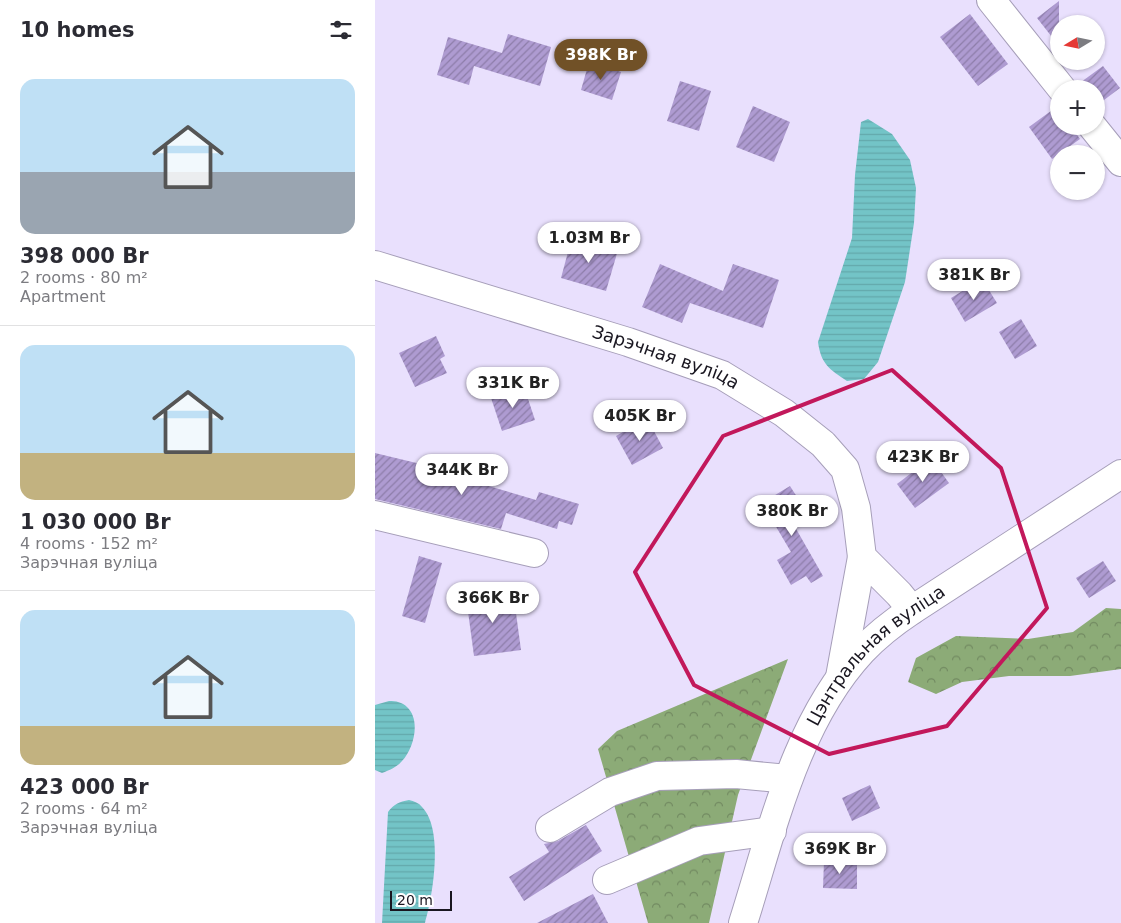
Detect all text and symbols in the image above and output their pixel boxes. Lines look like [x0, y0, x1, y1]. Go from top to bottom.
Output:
north arrow [1050, 15, 1105, 70]
map controls [1050, 15, 1105, 200]
icon: filters [327, 16, 355, 44]
text: 10 homes [20, 18, 135, 42]
pin: 398K Br [555, 38, 647, 81]
text: 398K Br [565, 45, 637, 64]
button: + [1050, 80, 1105, 135]
icon: home [143, 112, 233, 202]
button: − [1050, 145, 1105, 200]
pin: 1.03M Br [537, 222, 641, 264]
text: 1.03M Br [548, 228, 630, 247]
text: 398 000 Br [20, 244, 149, 268]
pin: 381K Br [928, 258, 1020, 301]
text: 381K Br [938, 265, 1010, 284]
text: 2 rooms · 80 m² [20, 268, 148, 287]
text: Apartment [20, 287, 106, 306]
street label: Зарэчная вуліца [590, 321, 743, 393]
pin: 331K Br [467, 366, 559, 409]
text: 331K Br [477, 373, 549, 392]
icon: home [143, 377, 233, 467]
pin: 405K Br [594, 400, 686, 442]
text: 405K Br [604, 406, 676, 425]
pin: 423K Br [877, 440, 969, 483]
text: 423K Br [887, 447, 959, 466]
pin: 344K Br [416, 454, 508, 496]
text: 344K Br [426, 460, 498, 479]
pin: 380K Br [746, 494, 838, 537]
text: 380K Br [756, 501, 828, 520]
text: 1 030 000 Br [20, 510, 171, 534]
text: 4 rooms · 152 m² [20, 534, 158, 553]
text: Зарэчная вуліца [20, 553, 158, 572]
street label: Цэнтральная вуліца [802, 580, 949, 729]
pin: 366K Br [447, 582, 539, 624]
text: 366K Br [457, 588, 529, 607]
icon: home [143, 642, 233, 732]
text: 423 000 Br [20, 775, 149, 799]
text: 2 rooms · 64 m² [20, 799, 148, 818]
text: Зарэчная вуліца [20, 818, 158, 837]
pin: 369K Br [794, 832, 886, 875]
text: 369K Br [804, 839, 876, 858]
scale bar [390, 888, 453, 911]
text: 20 m [397, 892, 433, 908]

